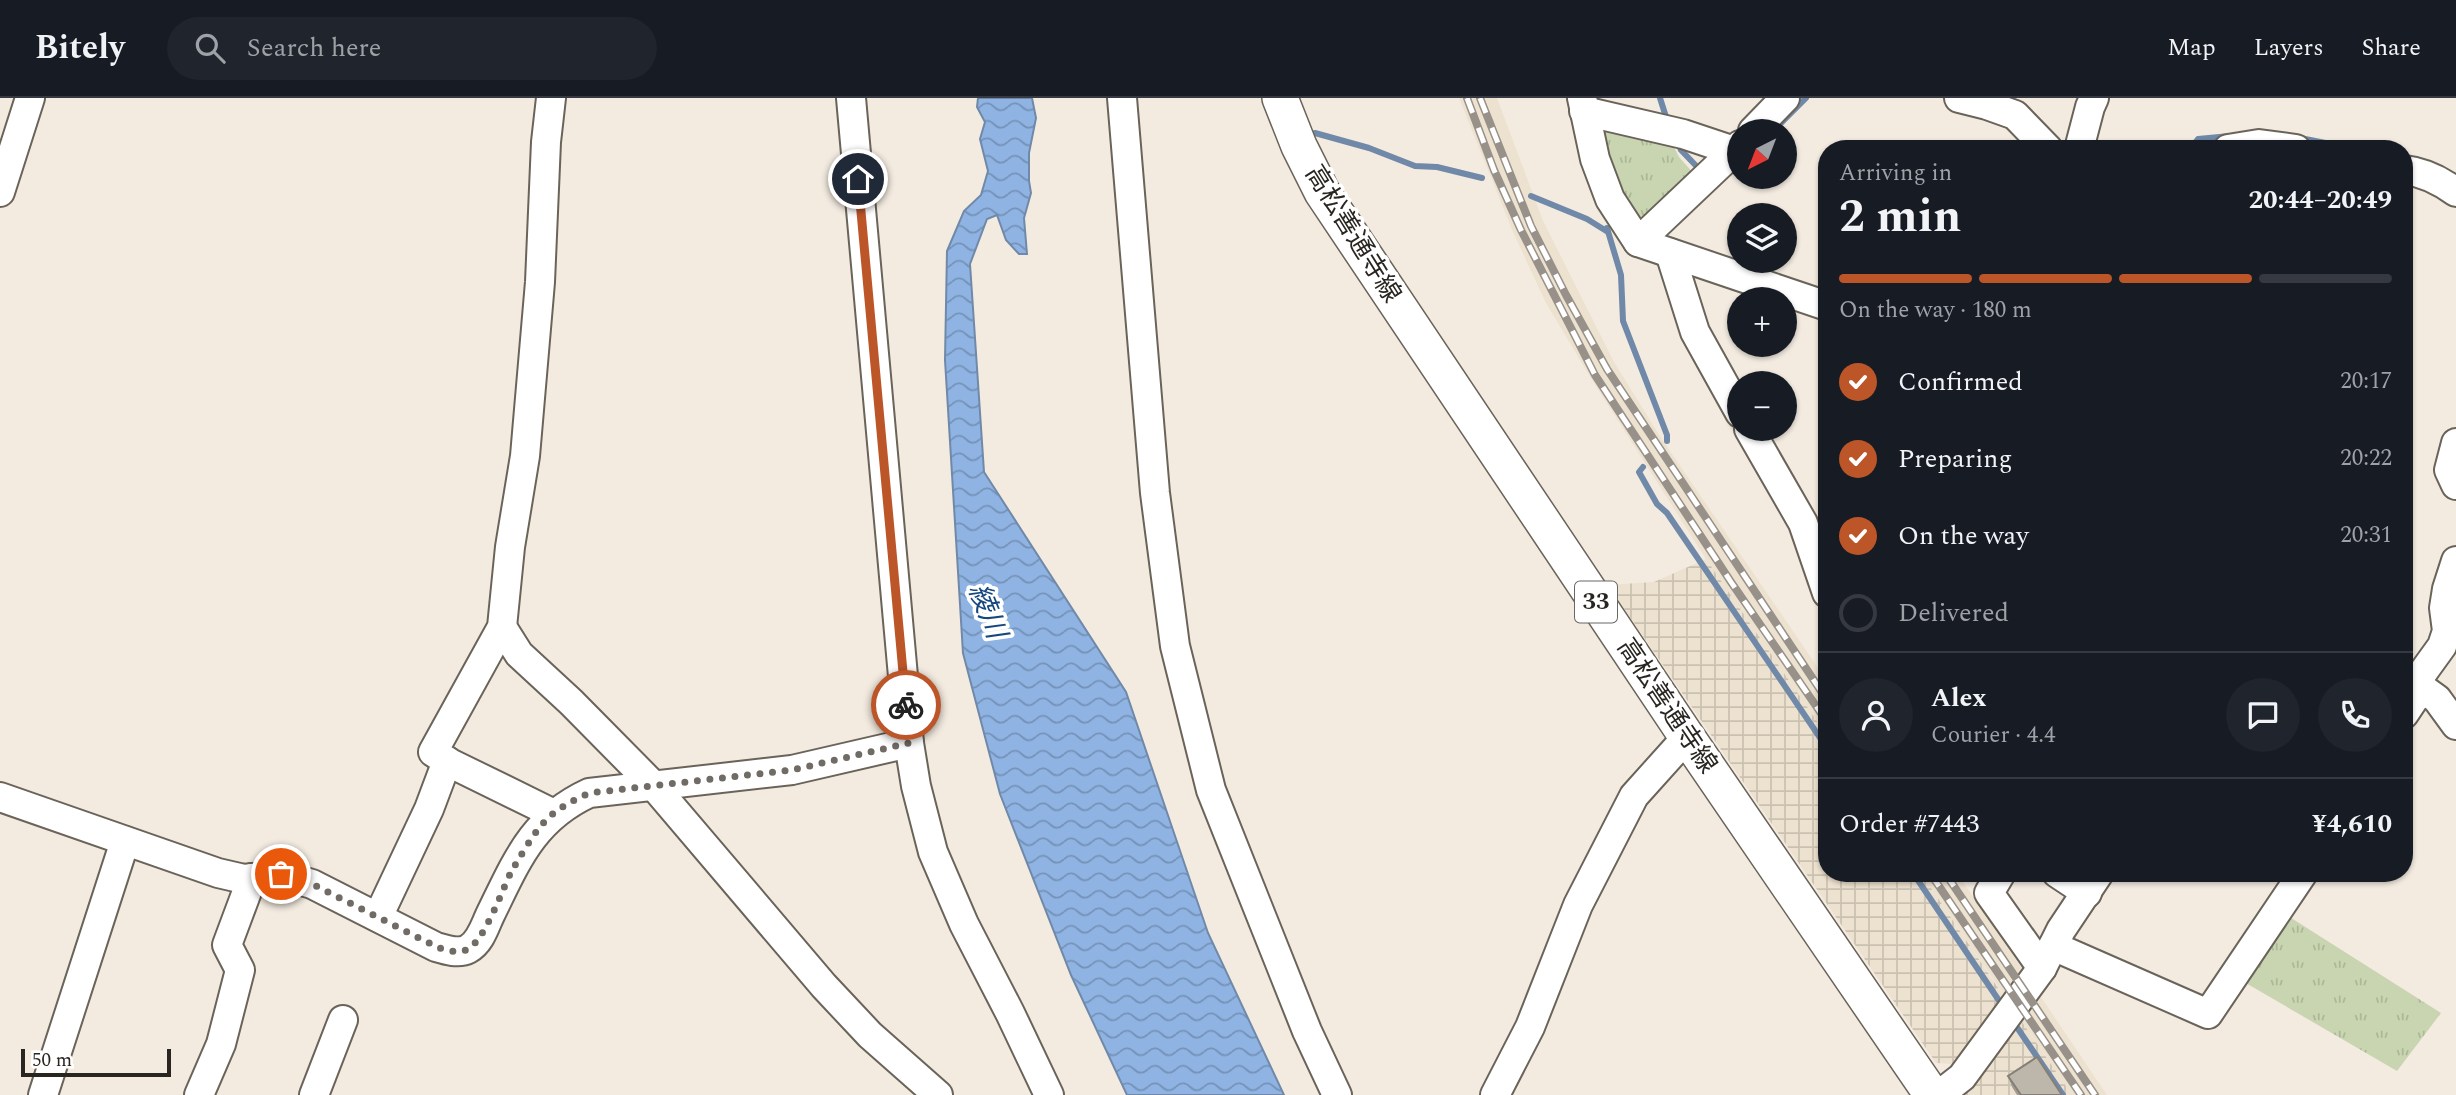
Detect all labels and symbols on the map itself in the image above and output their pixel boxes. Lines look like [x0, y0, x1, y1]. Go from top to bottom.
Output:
north arrow [1727, 119, 1797, 189]
pin [828, 149, 888, 209]
street label: 高松善通寺線 [1295, 157, 1411, 311]
water label: 綾川 [957, 577, 1019, 648]
road number: 33 [1575, 582, 1617, 622]
street label: 高松善通寺線 [1607, 630, 1727, 782]
courier [871, 670, 941, 740]
pin [251, 844, 311, 904]
scale bar [21, 1046, 172, 1078]

